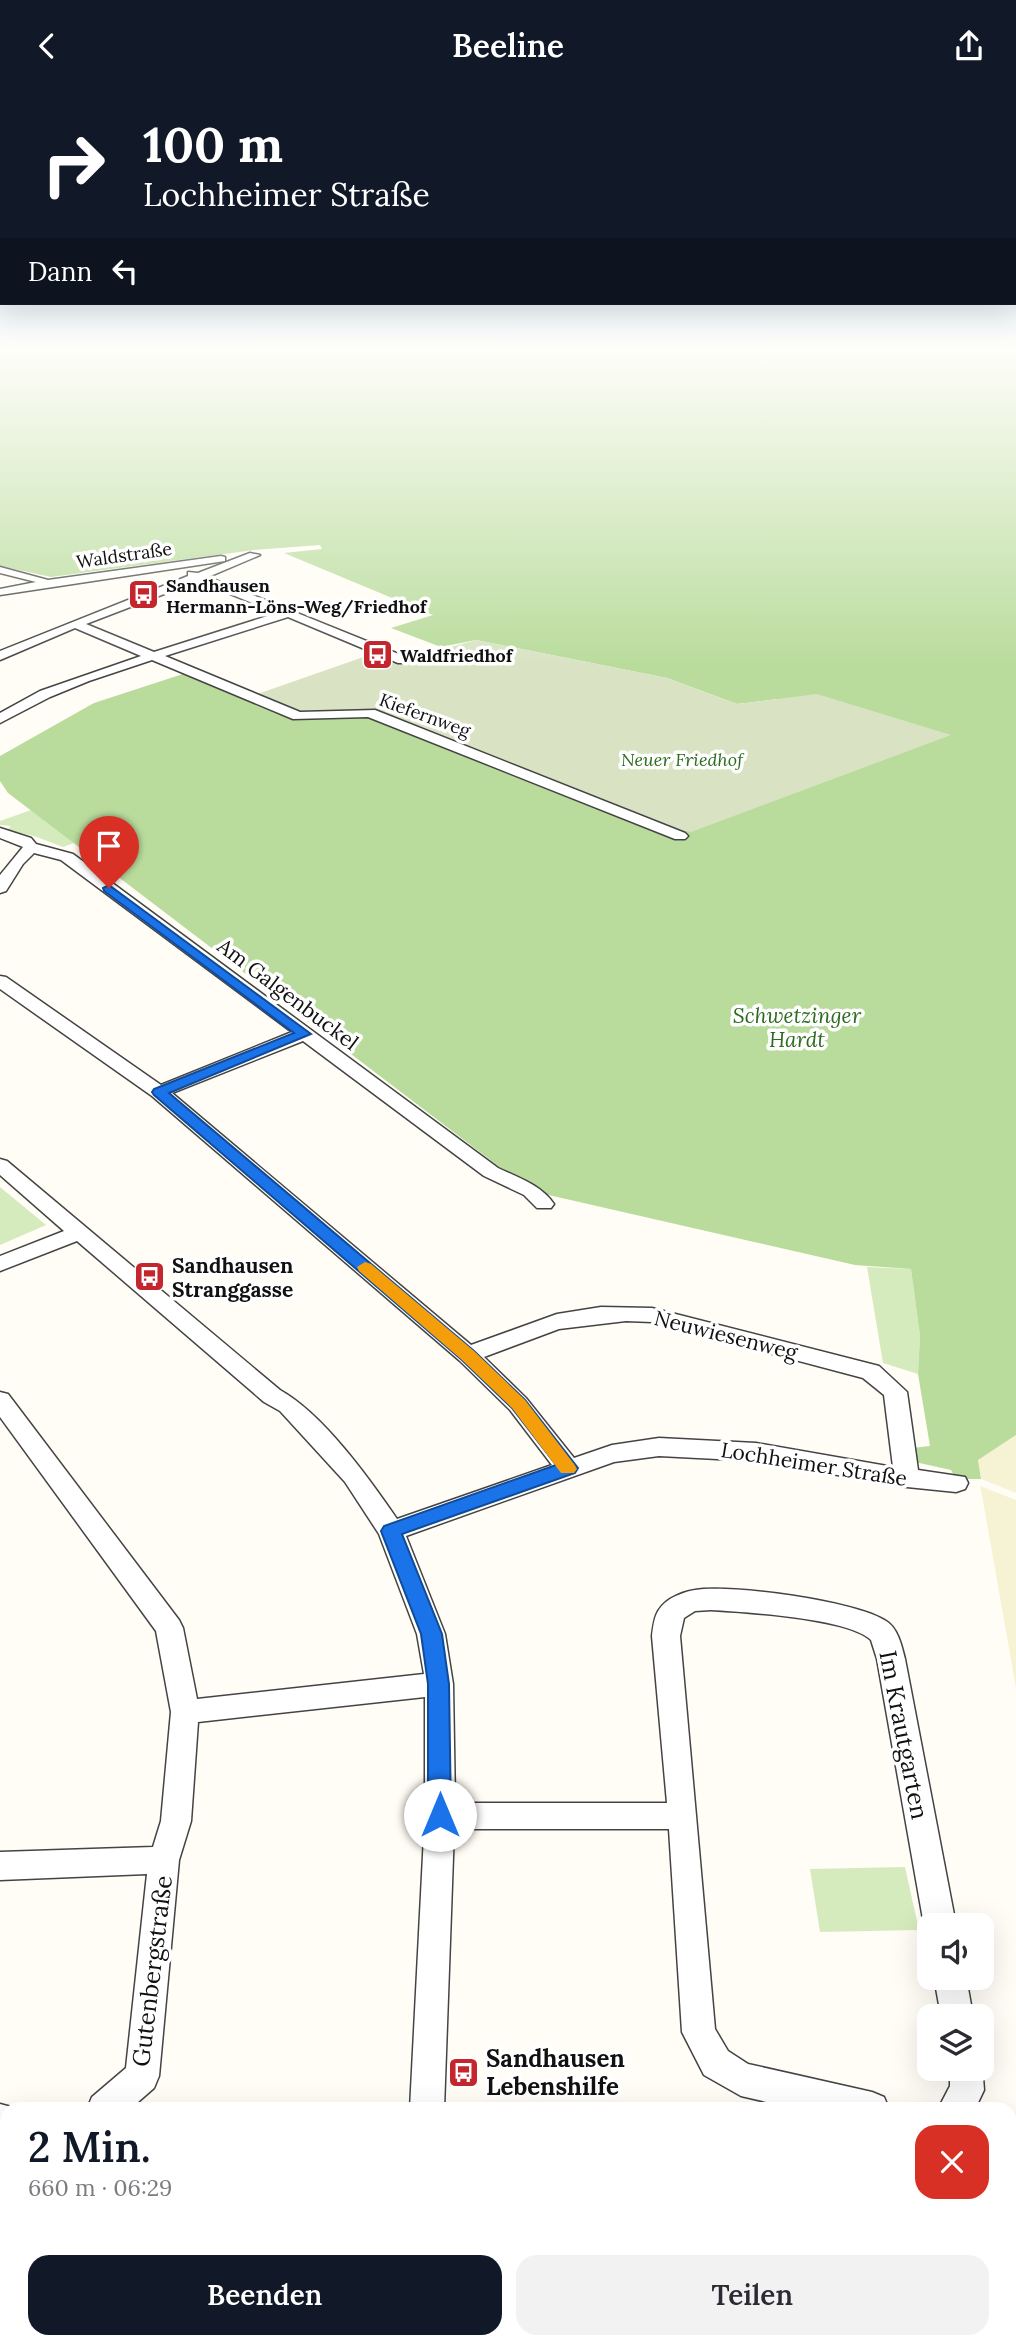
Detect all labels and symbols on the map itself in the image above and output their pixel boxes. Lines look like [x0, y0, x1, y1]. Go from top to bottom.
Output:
street label: Waldstraße [75, 537, 174, 573]
place label: Sandhausen Hermann-Löns-Weg/Friedhof [166, 574, 428, 618]
bus stop icon: Sandhausen Hermann-Löns-Weg/Friedhof [126, 578, 160, 612]
bus stop icon: Waldfriedhof [360, 638, 394, 672]
place label: Waldfriedhof [400, 644, 514, 667]
street label: Kiefernweg [376, 688, 475, 742]
park label: Neuer Friedhof [621, 748, 745, 771]
pin [79, 816, 139, 888]
street label: Am Galgenbuckel [211, 932, 364, 1056]
park label: Schwetzinger Hardt [733, 1002, 862, 1053]
place label: Sandhausen Stranggasse [172, 1252, 293, 1303]
bus stop icon: Sandhausen Stranggasse [132, 1260, 166, 1294]
street label: Neuwiesenweg [652, 1304, 801, 1366]
street label: Lochheimer Straße [719, 1436, 909, 1492]
street label: Im Krautgarten [872, 1648, 936, 1822]
position arrow [403, 1778, 477, 1852]
street label: Gutenbergstraße [125, 1874, 179, 2068]
place label: Sandhausen Lebenshilfe [486, 2043, 625, 2102]
bus stop icon: Sandhausen Lebenshilfe [446, 2055, 480, 2089]

